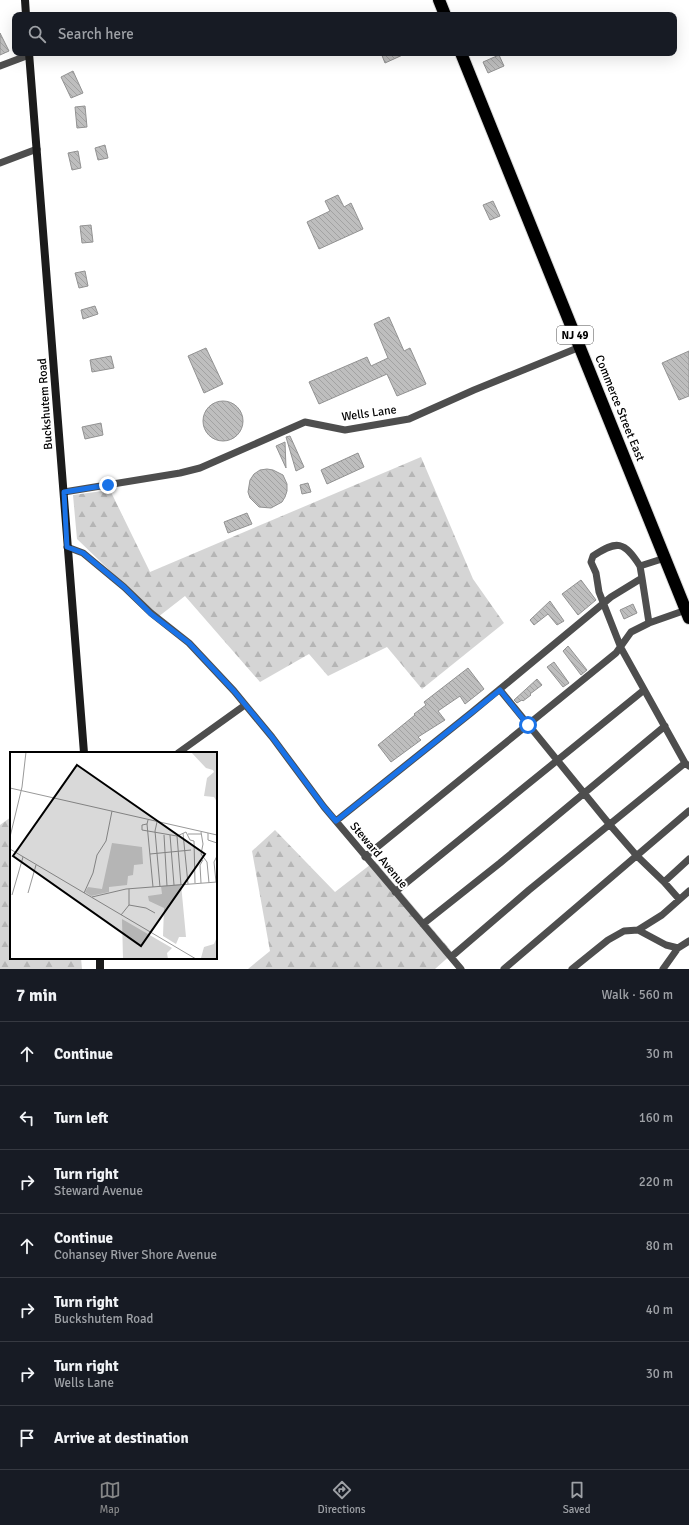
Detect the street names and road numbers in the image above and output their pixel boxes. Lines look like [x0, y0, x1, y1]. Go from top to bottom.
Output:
road number: NJ 49 [557, 326, 593, 344]
street label: Commerce Street East [591, 353, 648, 463]
street label: Buckshutem Road [35, 358, 56, 450]
street label: Wells Lane [341, 402, 398, 425]
street label: Steward Avenue [346, 819, 411, 892]

